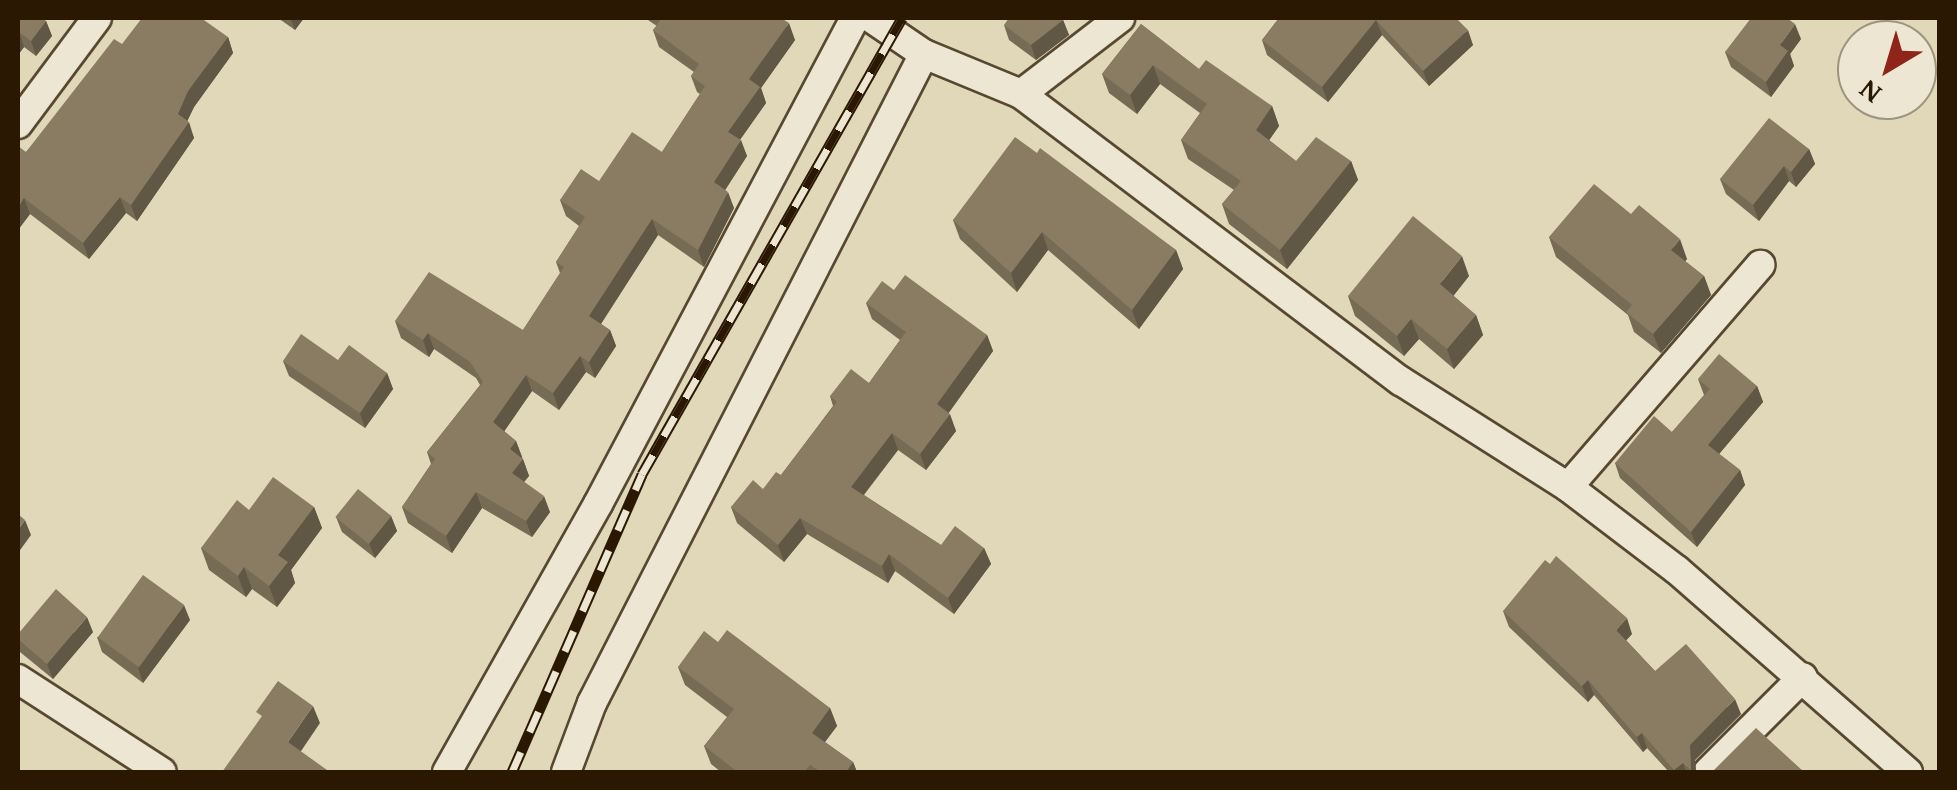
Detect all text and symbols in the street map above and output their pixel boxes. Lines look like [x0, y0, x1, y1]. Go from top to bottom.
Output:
north arrow [1837, 20, 1937, 120]
text: N [1849, 71, 1889, 114]

